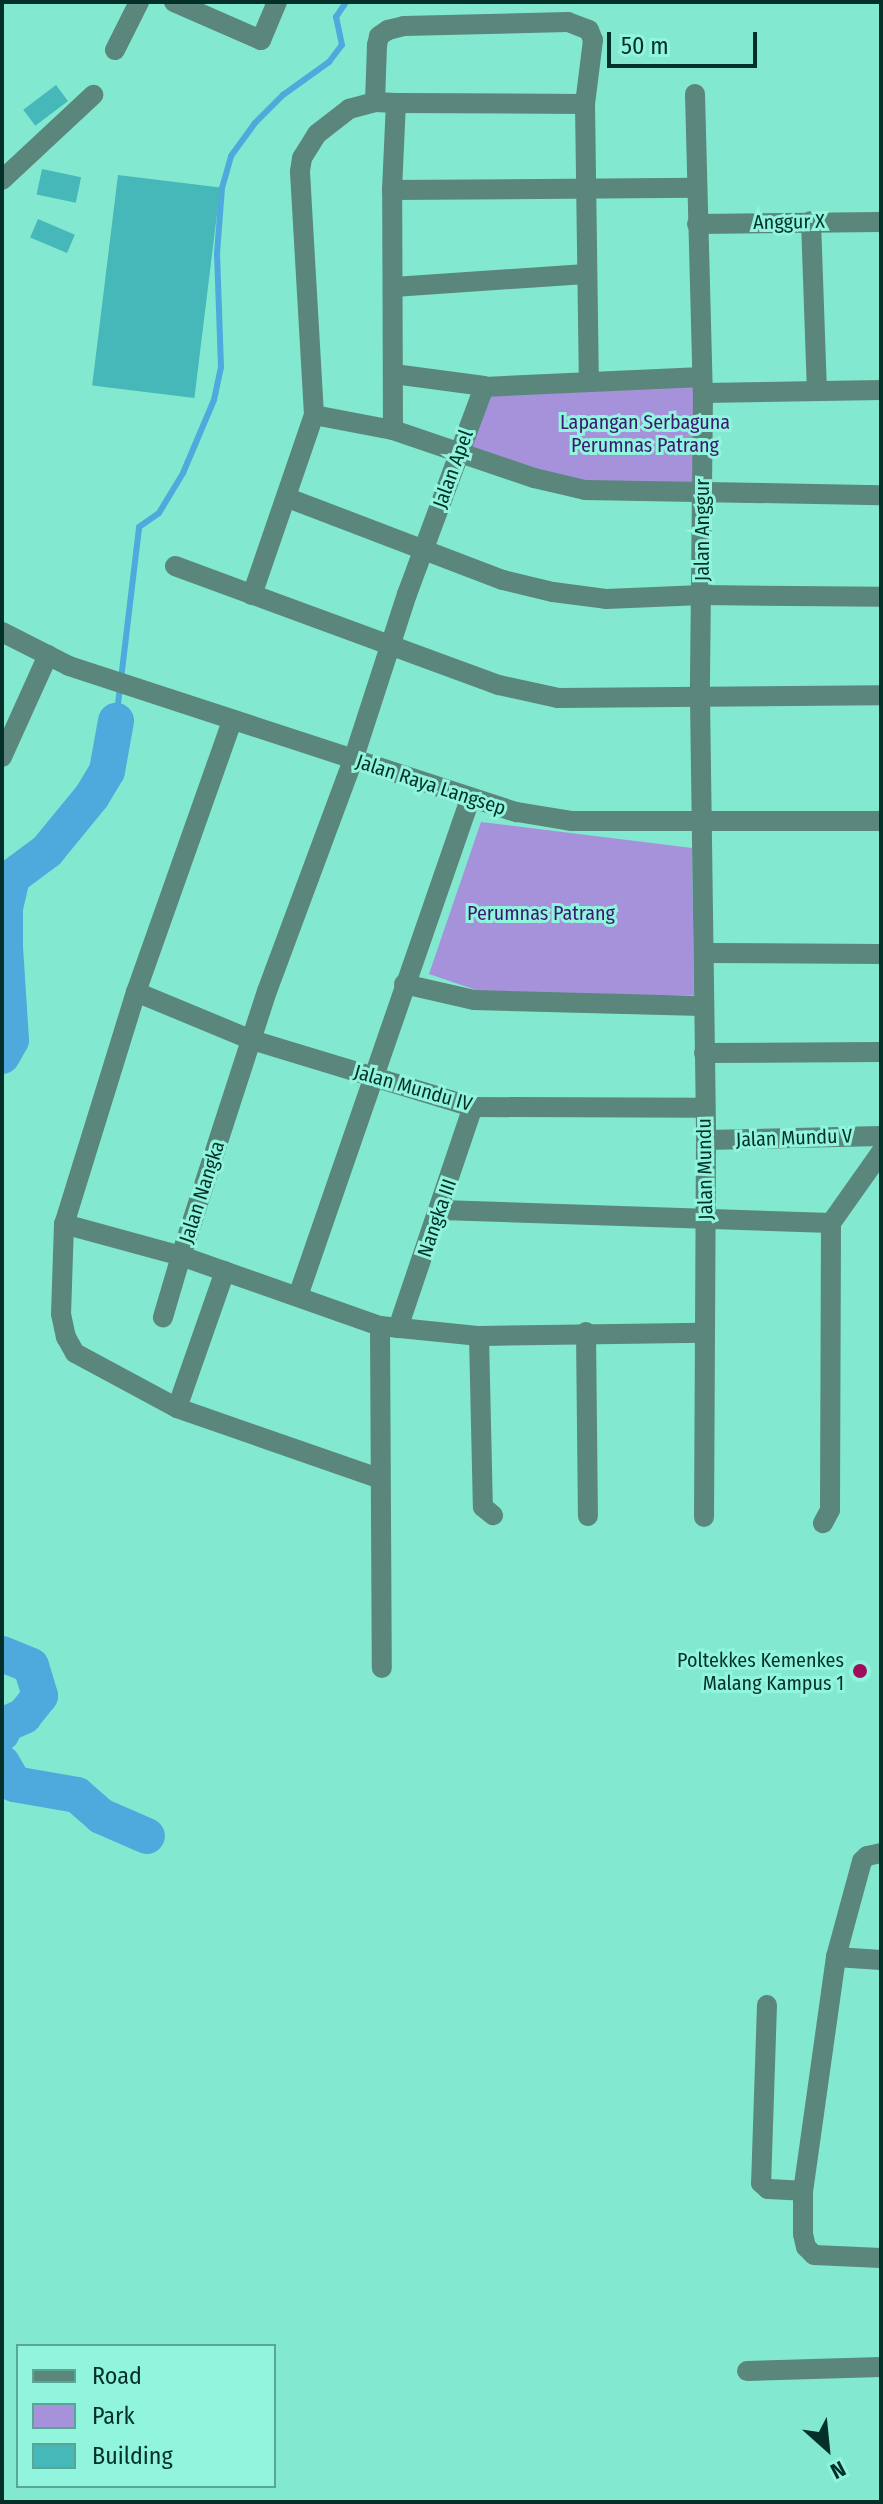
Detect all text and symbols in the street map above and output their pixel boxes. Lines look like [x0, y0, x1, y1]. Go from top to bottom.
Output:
scale bar [611, 16, 761, 66]
text: 50 m [621, 32, 669, 60]
street label: Anggur X [753, 209, 825, 235]
park label: Lapangan Serbaguna Perumnas Patrang [560, 411, 730, 458]
street label: Jalan Apel [428, 427, 478, 511]
street label: Jalan Anggur [690, 479, 714, 581]
street label: Jalan Raya Langsep [353, 749, 509, 821]
park label: Perumnas Patrang [467, 901, 615, 925]
street label: Jalan Mundu IV [351, 1060, 475, 1116]
street label: Jalan Mundu [692, 1118, 718, 1220]
street label: Jalan Mundu V [735, 1124, 853, 1152]
street label: Jalan Nangka [174, 1138, 230, 1246]
street label: Nangka III [412, 1176, 462, 1260]
place label: Poltekkes Kemenkes Malang Kampus 1 [677, 1648, 844, 1695]
marker: Poltekkes Kemenkes Malang Kampus 1 [851, 1662, 869, 1680]
legend [16, 2344, 276, 2488]
text: Road [92, 2362, 142, 2390]
text: Park [92, 2402, 135, 2430]
north arrow [787, 2408, 867, 2488]
text: Building [92, 2442, 173, 2470]
text: N [826, 2455, 850, 2485]

